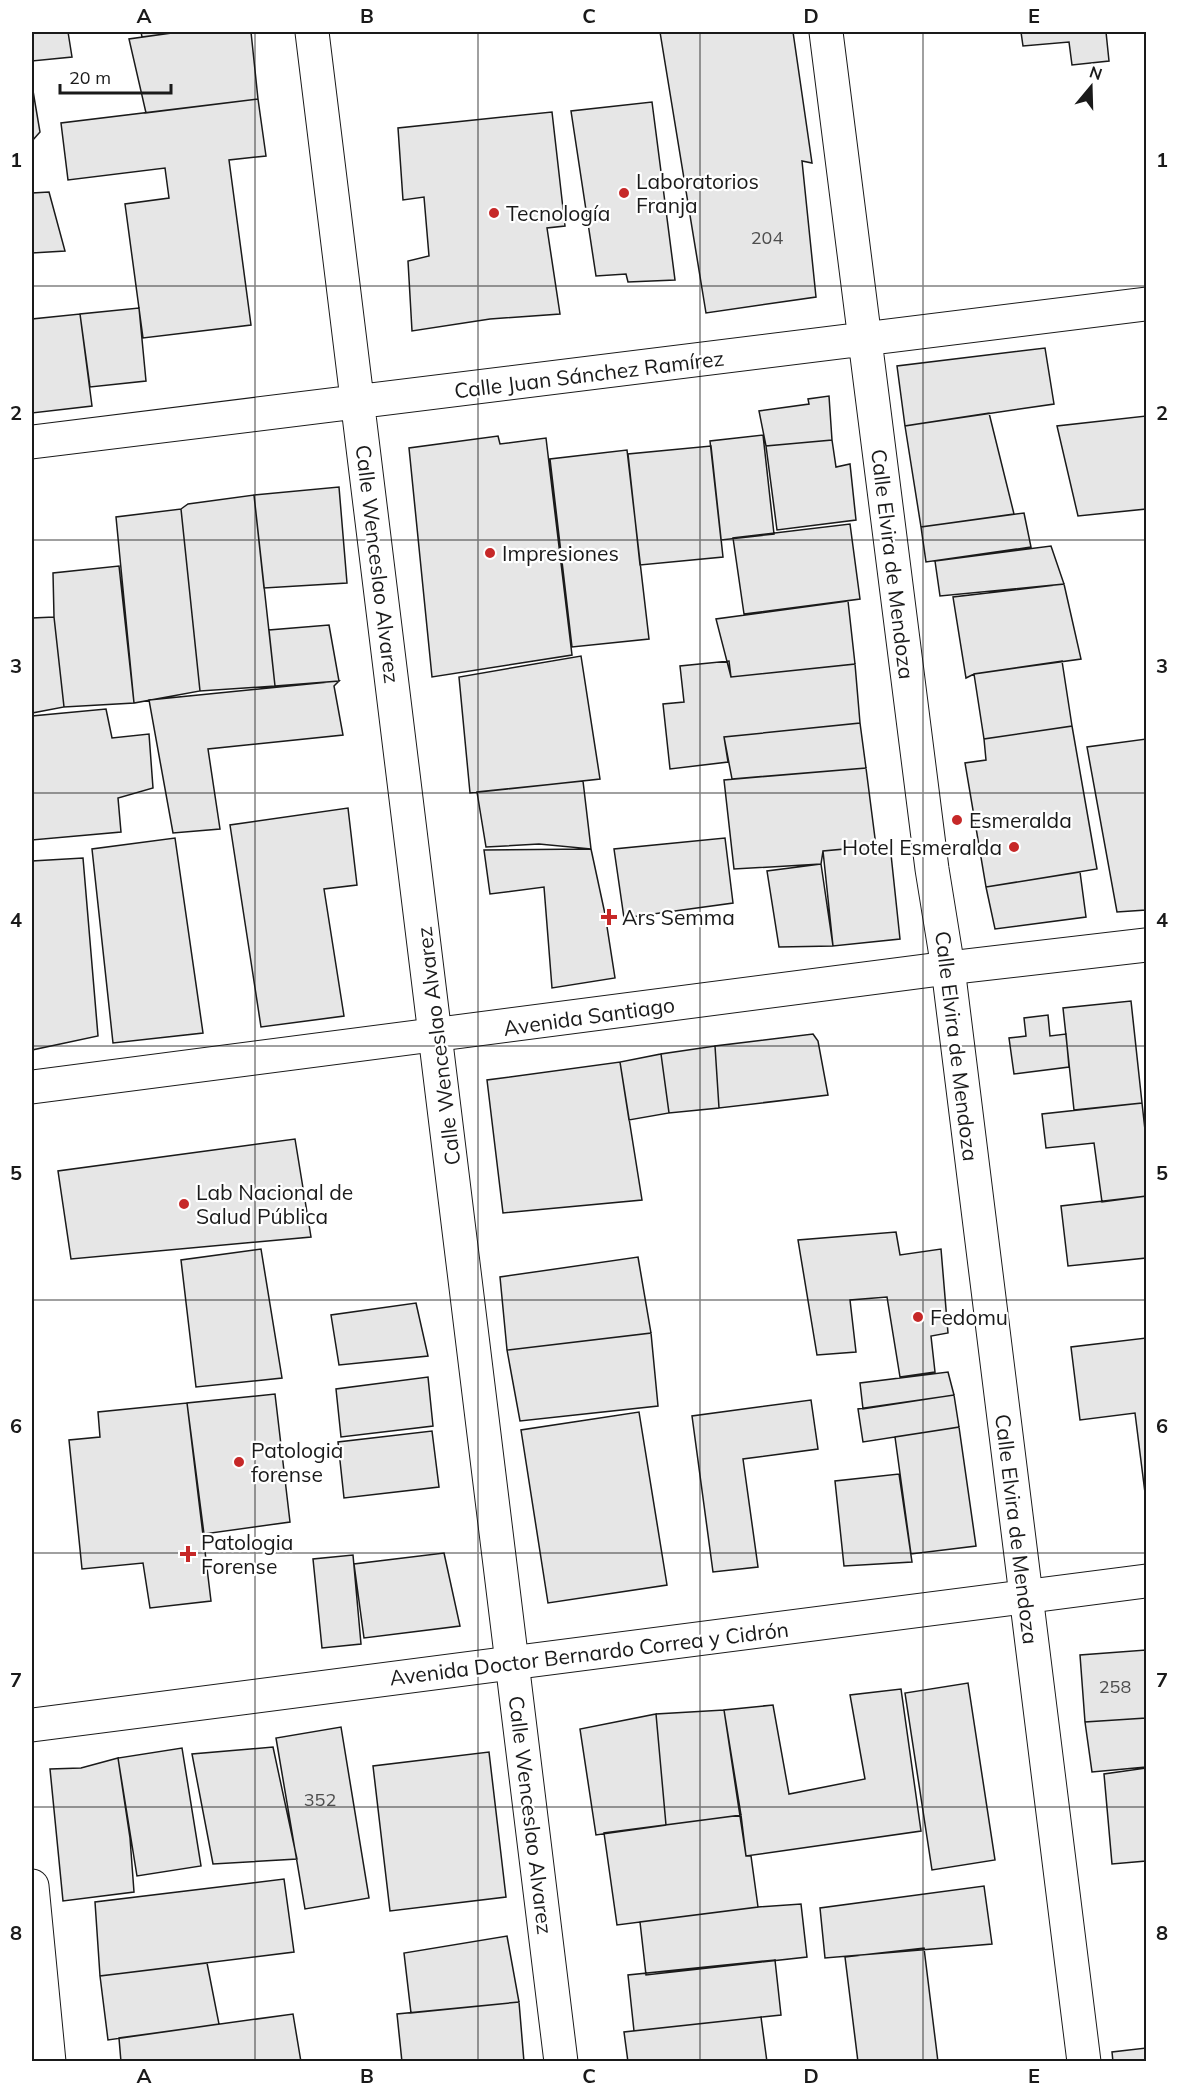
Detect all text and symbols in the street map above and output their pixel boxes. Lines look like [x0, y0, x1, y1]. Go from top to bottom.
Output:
text: A [137, 3, 152, 28]
text: B [360, 3, 374, 28]
text: C [582, 3, 596, 28]
text: D [803, 3, 819, 28]
text: E [1028, 3, 1040, 28]
scale bar [60, 57, 171, 95]
north arrow [1061, 57, 1121, 117]
text: N [1087, 61, 1105, 84]
text: 20 m [69, 66, 111, 89]
text: 1 [10, 147, 22, 172]
text: 1 [1156, 147, 1168, 172]
place label: Laboratorios Franja [636, 168, 759, 218]
marker: Laboratorios Franja [617, 186, 631, 200]
place label: Tecnología [506, 200, 610, 226]
marker: Tecnología [487, 206, 501, 220]
house number: 204 [751, 226, 783, 249]
street label: Calle Juan Sánchez Ramírez [453, 345, 725, 403]
text: 2 [10, 400, 22, 425]
text: 2 [1156, 400, 1168, 425]
street label: Calle Wenceslao Alvarez [350, 443, 406, 685]
street label: Calle Elvira de Mendoza [866, 447, 920, 681]
place label: Impresiones [502, 540, 619, 566]
marker: Impresiones [483, 546, 497, 560]
text: 3 [10, 653, 22, 678]
text: 3 [1156, 653, 1168, 678]
place label: Esmeralda [969, 807, 1072, 833]
marker: Esmeralda [950, 813, 964, 827]
place label: Hotel Esmeralda [842, 834, 1002, 860]
marker: Hotel Esmeralda [1007, 840, 1021, 854]
place label: Ars Semma [622, 904, 735, 930]
text: 4 [10, 907, 22, 932]
text: 4 [1156, 907, 1168, 932]
marker: Ars Semma [600, 908, 618, 926]
street label: Calle Wenceslao Alvarez [410, 925, 466, 1167]
street label: Calle Elvira de Mendoza [930, 929, 984, 1163]
street label: Avenida Santiago [502, 991, 676, 1041]
text: 5 [10, 1160, 22, 1185]
text: 5 [1156, 1160, 1168, 1185]
place label: Lab Nacional de Salud Pública [196, 1179, 353, 1229]
marker: Lab Nacional de Salud Pública [177, 1197, 191, 1211]
place label: Fedomu [930, 1304, 1008, 1330]
marker: Fedomu [911, 1310, 925, 1324]
street label: Calle Elvira de Mendoza [990, 1412, 1044, 1646]
text: 6 [10, 1413, 22, 1438]
text: 6 [1156, 1413, 1168, 1438]
place label: Patologia forense [251, 1437, 343, 1487]
marker: Patologia forense [232, 1455, 246, 1469]
place label: Patologia Forense [201, 1529, 293, 1579]
marker: Patologia Forense [179, 1545, 197, 1563]
street label: Avenida Doctor Bernardo Correa y Cidrón [388, 1616, 790, 1690]
text: 7 [10, 1667, 22, 1692]
text: 7 [1156, 1667, 1168, 1692]
house number: 258 [1099, 1675, 1131, 1698]
street label: Calle Wenceslao Alvarez [503, 1694, 559, 1936]
house number: 352 [304, 1788, 336, 1811]
text: 8 [10, 1920, 22, 1945]
text: 8 [1156, 1920, 1168, 1945]
text: A [137, 2063, 152, 2088]
text: B [360, 2063, 374, 2088]
text: C [582, 2063, 596, 2088]
text: D [803, 2063, 819, 2088]
text: E [1028, 2063, 1040, 2088]

